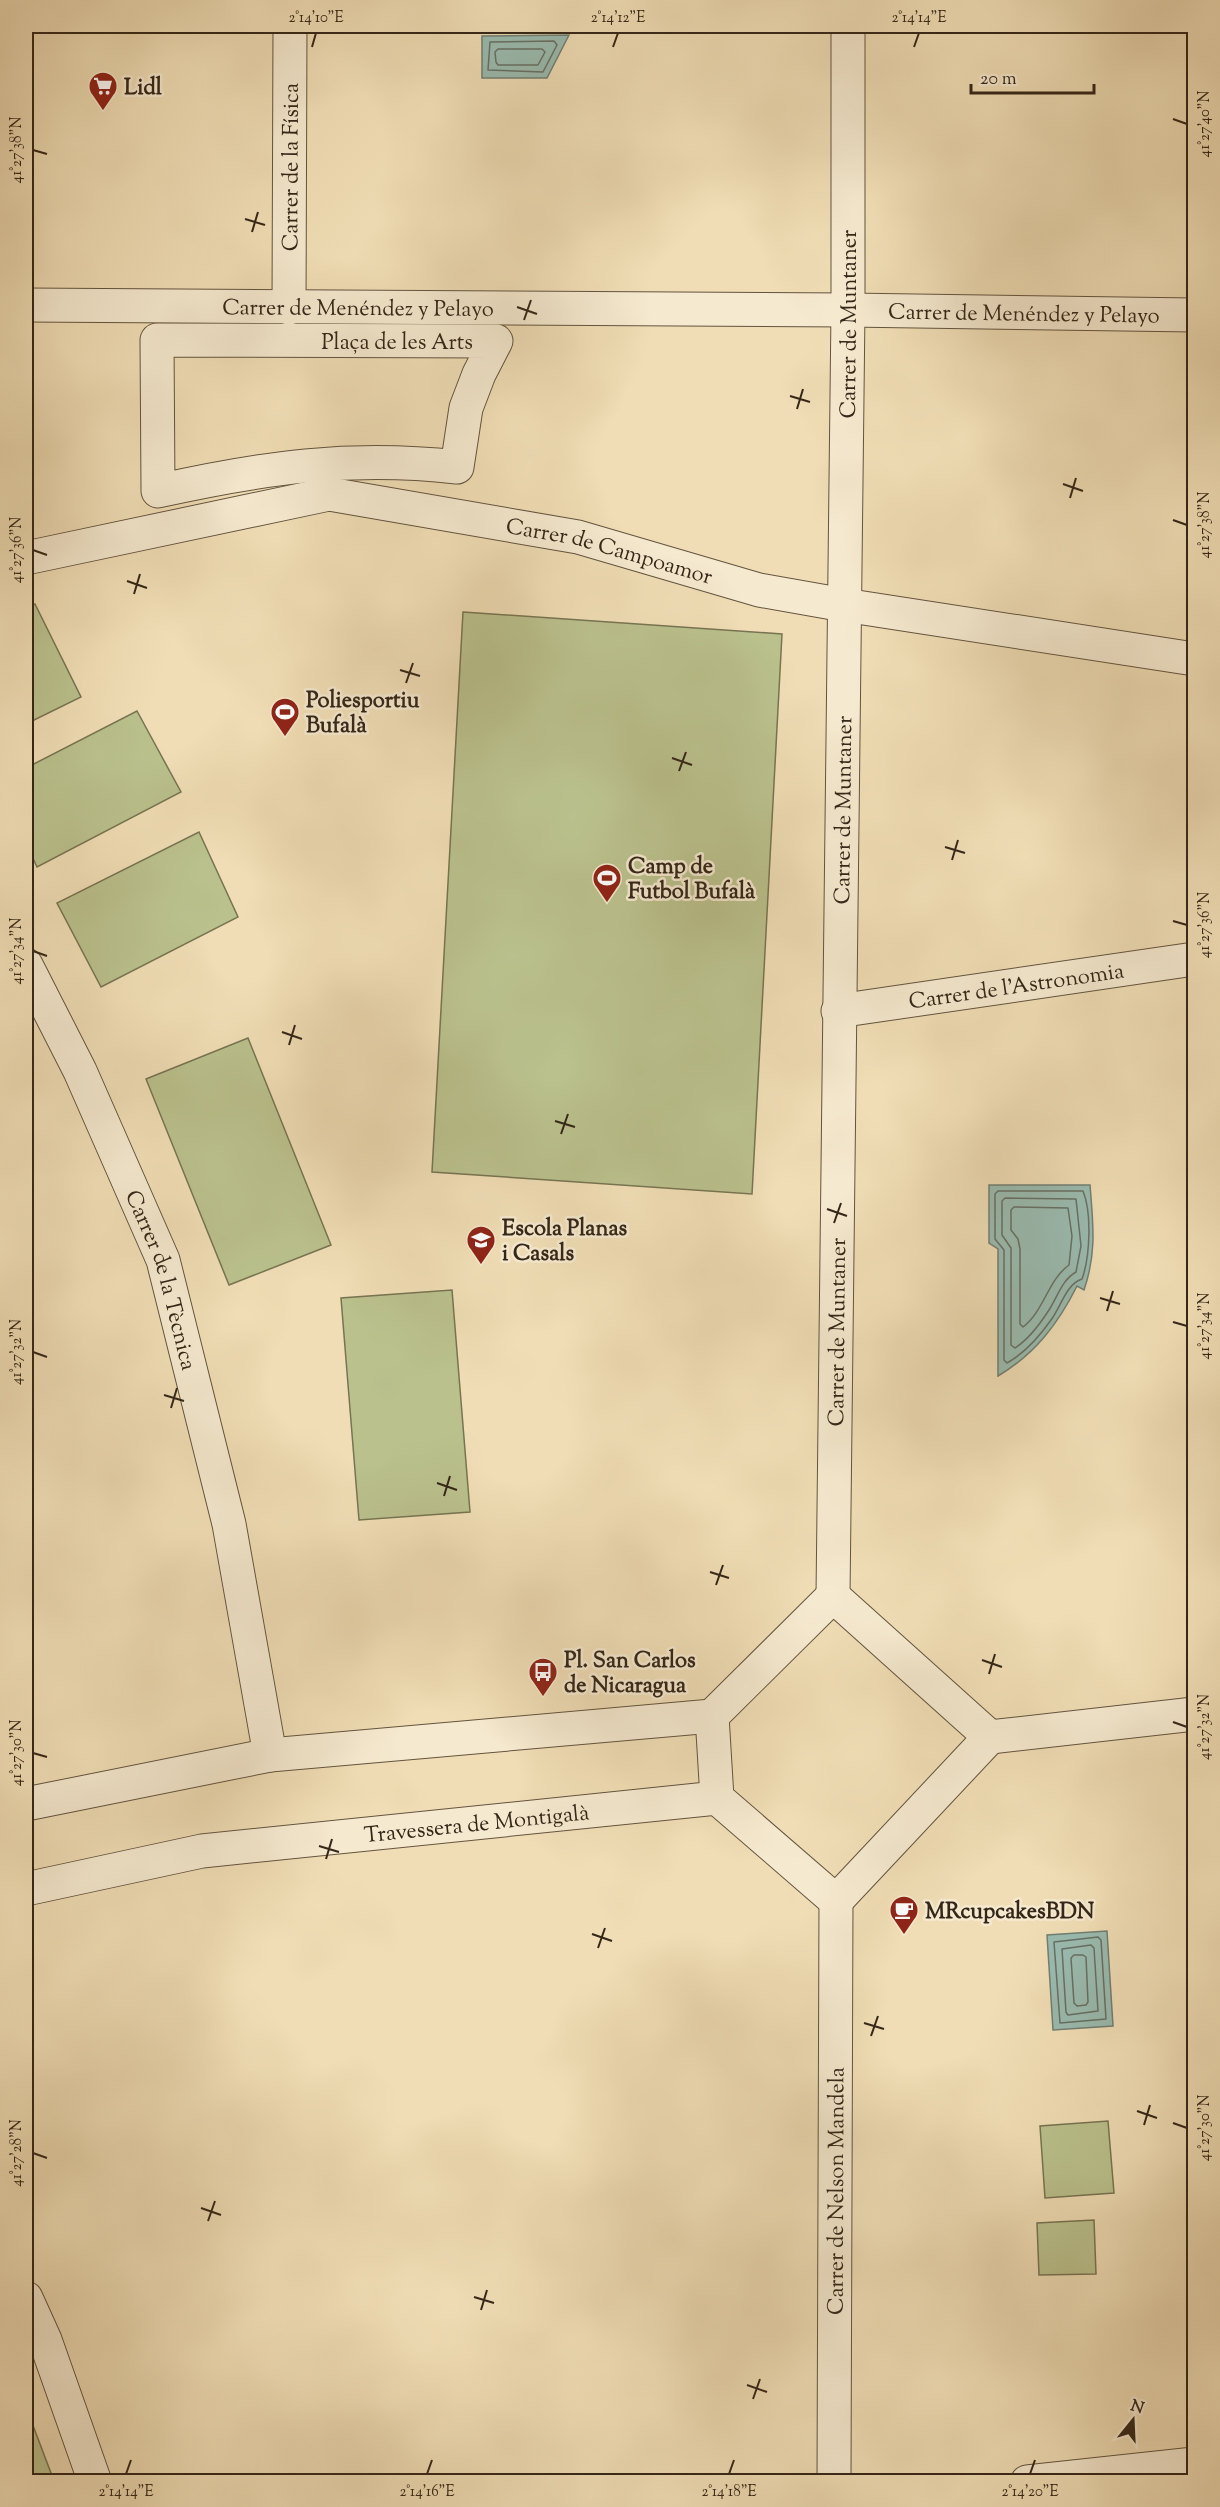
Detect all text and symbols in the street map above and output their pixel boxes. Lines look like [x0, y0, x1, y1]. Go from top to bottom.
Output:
text: 2°14'10"E [288, 8, 344, 29]
text: 2°14'12"E [591, 8, 645, 29]
text: 2°14'14"E [891, 8, 947, 29]
scale bar [971, 57, 1094, 95]
text: 20 m [980, 67, 1017, 93]
supermarket icon: Lidl [87, 70, 119, 112]
place label: Lidl [124, 73, 163, 105]
street label: Carrer de la Física [276, 83, 309, 251]
text: 41°27'40"N [1195, 91, 1216, 157]
text: 41°27'38"N [7, 117, 28, 183]
street label: Carrer de Muntaner [834, 230, 867, 419]
street label: Carrer de Menéndez y Pelayo [222, 293, 494, 327]
street label: Carrer de Menéndez y Pelayo [888, 298, 1160, 334]
street label: Plaça de les Arts [321, 328, 473, 360]
text: 41°27'38"N [1195, 492, 1216, 558]
street label: Carrer de Campoamor [503, 512, 716, 595]
text: 41°27'36"N [7, 517, 28, 583]
place label: Poliesportiu Bufalà [306, 686, 420, 743]
sports icon: Poliesportiu Bufalà [269, 696, 301, 738]
street label: Carrer de Muntaner [828, 716, 862, 905]
place label: Camp de Futbol Bufalà [628, 852, 756, 909]
sports icon: Camp de Futbol Bufalà [591, 862, 623, 904]
text: 41°27'36"N [1195, 892, 1216, 958]
text: 41°27'34"N [7, 918, 28, 984]
street label: Carrer de l'Astronomia [907, 956, 1126, 1019]
street label: Carrer de la Tècnica [115, 1186, 203, 1374]
place label: Escola Planas i Casals [502, 1214, 628, 1271]
school or university icon: Escola Planas i Casals [465, 1224, 497, 1266]
street label: Carrer de Muntaner [822, 1238, 856, 1427]
text: 41°27'34"N [1195, 1293, 1216, 1359]
text: 41°27'32"N [7, 1319, 28, 1385]
place label: Pl. San Carlos de Nicaragua [564, 1646, 696, 1703]
bus stop icon: Pl. San Carlos de Nicaragua [527, 1656, 559, 1698]
text: 41°27'32"N [1195, 1694, 1216, 1760]
text: 41°27'30"N [7, 1720, 28, 1786]
street label: Travessera de Montigalà [363, 1798, 591, 1853]
cafe icon: MRcupcakesBDN [888, 1894, 920, 1936]
place label: MRcupcakesBDN [925, 1897, 1095, 1929]
street label: Carrer de Nelson Mandela [822, 2067, 854, 2315]
text: 41°27'30"N [1195, 2095, 1216, 2161]
text: 41°27'28"N [7, 2119, 28, 2187]
north arrow [1103, 2390, 1163, 2450]
text: N [1127, 2395, 1147, 2421]
text: 2°14'14"E [98, 2482, 154, 2503]
text: 2°14'16"E [399, 2482, 455, 2503]
text: 2°14'18"E [701, 2482, 757, 2503]
text: 2°14'20"E [1002, 2482, 1058, 2503]

